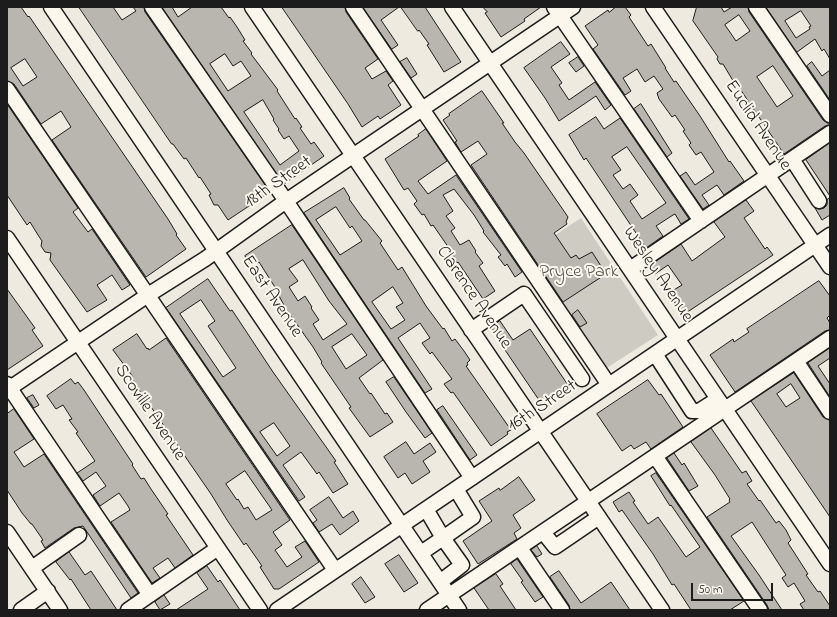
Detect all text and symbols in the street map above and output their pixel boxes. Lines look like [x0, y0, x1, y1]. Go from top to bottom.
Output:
street label: Euclid Avenue [719, 77, 795, 175]
street label: 18th Street [241, 152, 317, 214]
street label: Wesley Avenue [617, 223, 697, 327]
street label: Clarence Avenue [431, 242, 515, 354]
street label: East Avenue [236, 252, 306, 342]
park label: Pryce Park [540, 262, 618, 284]
street label: Scoville Avenue [109, 361, 189, 465]
street label: 16th Street [505, 376, 581, 438]
scale bar [693, 575, 775, 601]
text: 50 m [698, 581, 722, 599]

